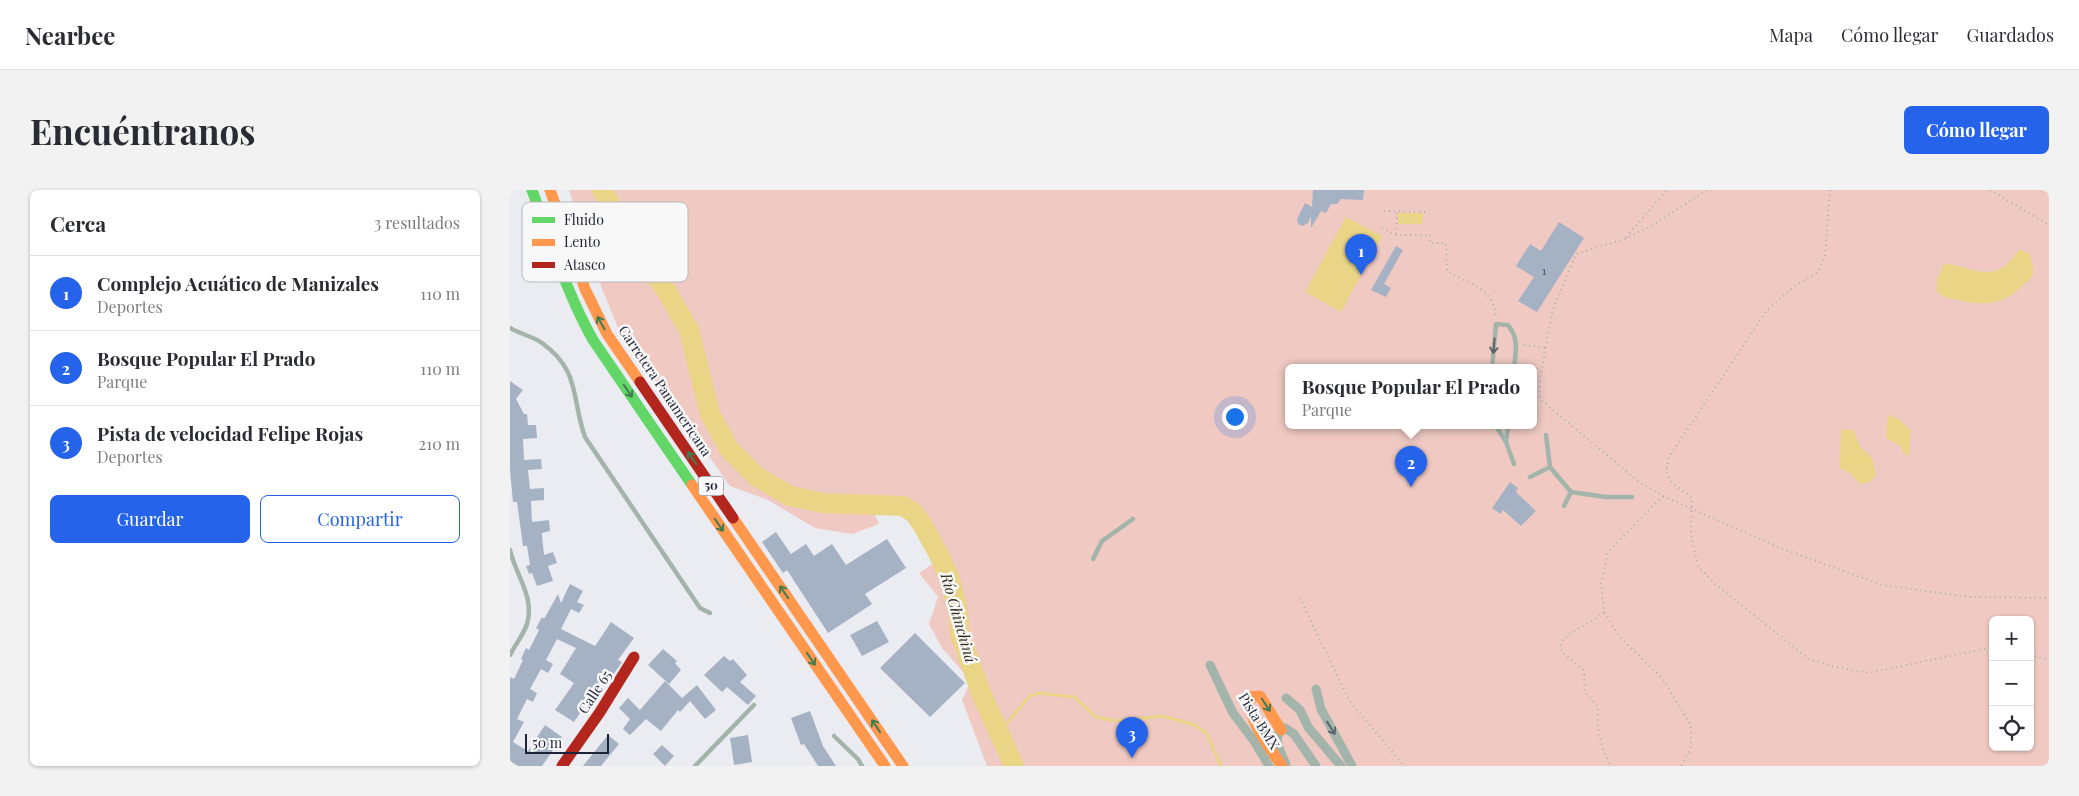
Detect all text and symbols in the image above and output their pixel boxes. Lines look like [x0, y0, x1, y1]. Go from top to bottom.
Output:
text: Nearbee [25, 19, 115, 51]
text: Mapa [1769, 23, 1813, 47]
text: Cómo llegar [1841, 23, 1938, 47]
text: Guardados [1966, 23, 2054, 47]
button: Cómo llegar [1904, 106, 2049, 154]
text: Encuéntranos [30, 107, 255, 154]
legend [522, 202, 688, 282]
text: Cerca [50, 209, 106, 237]
text: Fluido [564, 210, 604, 229]
text: 3 resultados [374, 212, 460, 233]
text: Lento [564, 232, 601, 251]
pin: 1 [1345, 234, 1377, 275]
text: Atasco [563, 255, 606, 274]
house number: 1 [1542, 263, 1546, 278]
text: Complejo Acuático de Manizales [97, 270, 379, 296]
text: 1 [63, 283, 69, 304]
text: 110 m [420, 283, 460, 304]
text: Deportes [97, 296, 163, 317]
one-way arrow [596, 316, 605, 331]
street label: Carretera Panamericana [615, 322, 716, 460]
one-way arrow [1490, 338, 1499, 354]
text: Bosque Popular El Prado [97, 345, 315, 371]
text: 2 [62, 358, 70, 379]
text: 110 m [420, 358, 460, 379]
popup [1285, 364, 1537, 429]
text: Parque [97, 371, 147, 392]
text: Bosque Popular El Prado [1302, 373, 1520, 399]
one-way arrow [622, 384, 633, 398]
text: Parque [1302, 399, 1352, 420]
your location [1222, 404, 1248, 430]
text: Pista de velocidad Felipe Rojas [97, 420, 363, 446]
text: 3 [62, 433, 70, 454]
text: 210 m [419, 433, 460, 454]
text: Deportes [97, 446, 163, 467]
pin: 2 [1395, 446, 1427, 487]
one-way arrow [687, 451, 697, 465]
road number: 50 [698, 476, 724, 496]
button: Guardar [50, 495, 250, 543]
button: Compartir [260, 495, 460, 543]
one-way arrow [714, 518, 724, 532]
water label: Río Chinchiná [936, 570, 981, 665]
one-way arrow [779, 585, 789, 599]
map controls [1989, 616, 2034, 751]
button: + [1989, 616, 2034, 661]
one-way arrow [806, 652, 816, 666]
button: − [1989, 661, 2034, 706]
street label: Calle 65 [574, 666, 616, 717]
street label: Pista BMX [1235, 689, 1284, 753]
one-way arrow [1261, 698, 1271, 712]
button: locate [1989, 706, 2034, 751]
pin: 3 [1116, 717, 1148, 758]
one-way arrow [871, 719, 881, 733]
one-way arrow [1327, 721, 1337, 735]
scale bar [525, 731, 609, 754]
text: 50 m [532, 733, 562, 752]

